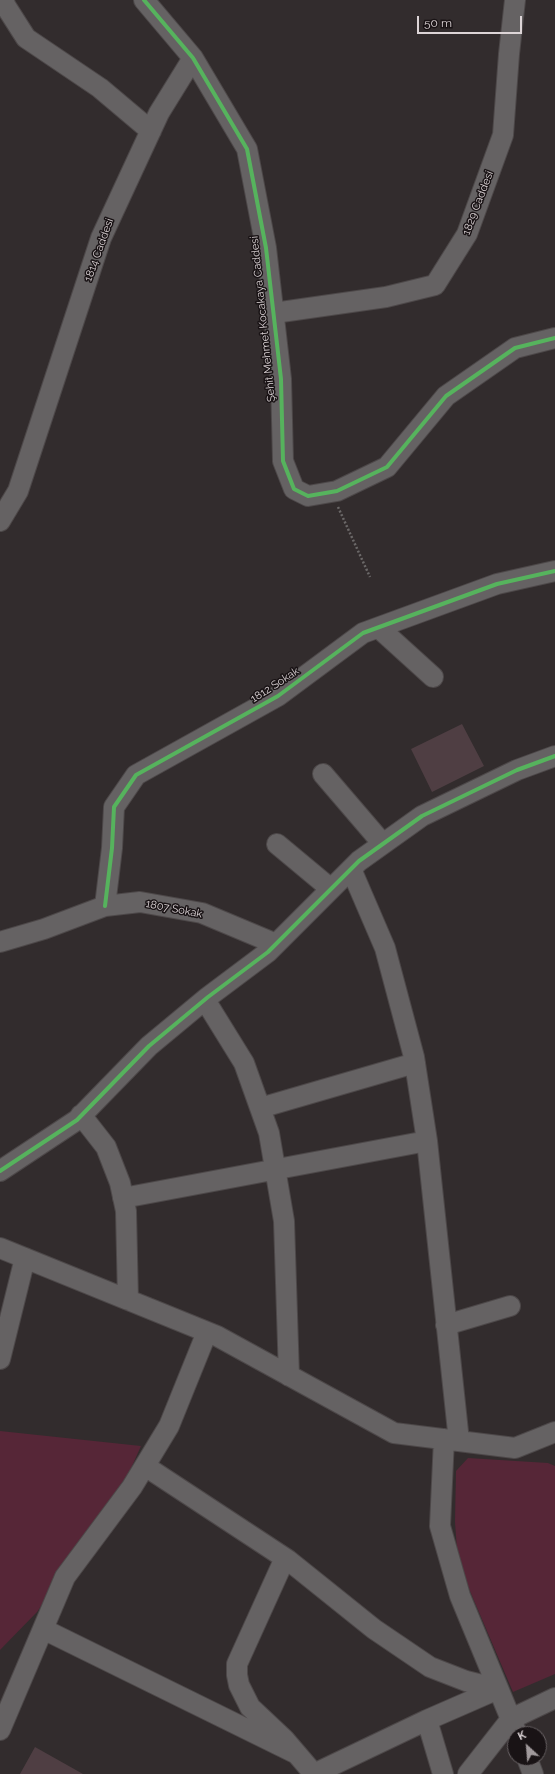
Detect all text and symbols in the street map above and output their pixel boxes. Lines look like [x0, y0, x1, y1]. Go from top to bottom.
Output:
scale bar [419, 8, 524, 34]
text: 50 m [424, 16, 452, 30]
street label: 1829 Caddesi [460, 169, 496, 237]
street label: 1814 Caddesi [81, 217, 117, 283]
street label: Şehit Mehmet Kocakaya Caddesi [248, 235, 278, 403]
street label: 1812 Sokak [248, 664, 302, 706]
street label: 1807 Sokak [145, 897, 203, 921]
north arrow [507, 1726, 547, 1766]
text: K [516, 1728, 528, 1743]

